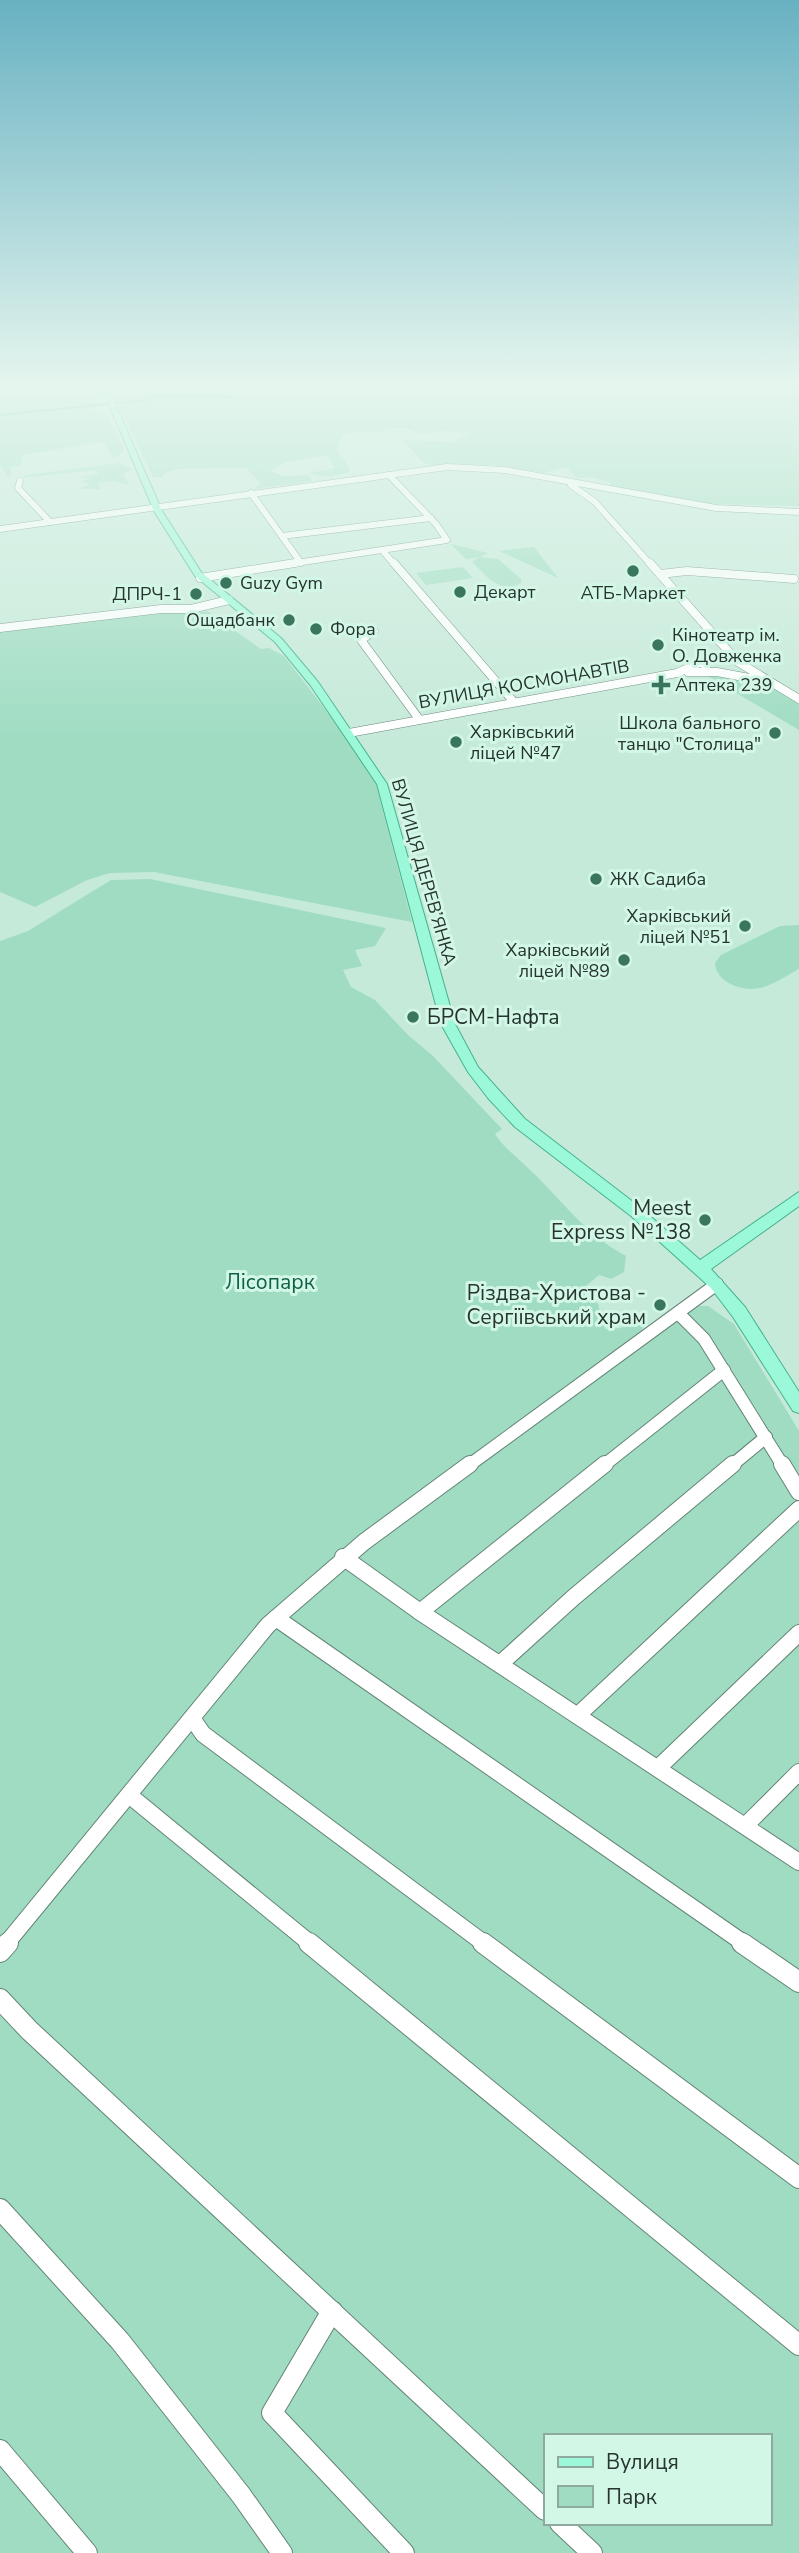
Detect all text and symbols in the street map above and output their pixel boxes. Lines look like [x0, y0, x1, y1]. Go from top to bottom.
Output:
marker: АТБ-Маркет [625, 563, 641, 579]
place label: Guzy Gym [240, 571, 323, 595]
marker: Guzy Gym [218, 575, 234, 591]
place label: Декарт [474, 580, 536, 604]
place label: АТБ-Маркет [581, 581, 685, 605]
place label: ДПРЧ-1 [112, 582, 182, 606]
marker: Декарт [452, 584, 468, 600]
marker: ДПРЧ-1 [188, 586, 204, 602]
place label: Ощадбанк [186, 608, 276, 632]
marker: Ощадбанк [281, 612, 297, 628]
place label: Фора [330, 617, 376, 641]
marker: Фора [308, 621, 324, 637]
place label: Кінотеатр ім. О. Довженка [672, 623, 782, 668]
marker: Кінотеатр ім. О. Довженка [650, 637, 666, 653]
street label: ВУЛИЦЯ КОСМОНАВТІВ [417, 654, 631, 714]
place label: Аптека 239 [675, 673, 773, 697]
marker: Аптека 239 [653, 677, 669, 693]
place label: Школа бального танцю "Столица" [618, 711, 761, 756]
place label: Харківський ліцей №47 [470, 720, 574, 765]
marker: Школа бального танцю "Столица" [767, 725, 783, 741]
marker: Харківський ліцей №47 [448, 734, 464, 750]
street label: ВУЛИЦЯ ДЕРЕВ’ЯНКА [386, 776, 462, 968]
place label: ЖК Садиба [610, 867, 706, 891]
marker: ЖК Садиба [588, 871, 604, 887]
place label: Харківський ліцей №51 [627, 904, 731, 949]
marker: Харківський ліцей №51 [737, 918, 753, 934]
place label: Харківський ліцей №89 [506, 938, 610, 983]
marker: Харківський ліцей №89 [616, 952, 632, 968]
place label: БРСМ-Нафта [427, 1003, 560, 1031]
marker: БРСМ-Нафта [405, 1009, 421, 1025]
place label: Meest Express №138 [551, 1194, 692, 1246]
marker: Meest Express №138 [697, 1212, 713, 1228]
park label: Лісопарк [225, 1268, 316, 1296]
place label: Різдва-Христова - Сергіївський храм [466, 1279, 646, 1331]
marker: Різдва-Христова - Сергіївський храм [652, 1297, 668, 1313]
legend [544, 2434, 771, 2525]
text: Вулиця [606, 2448, 679, 2476]
text: Парк [606, 2483, 658, 2511]

